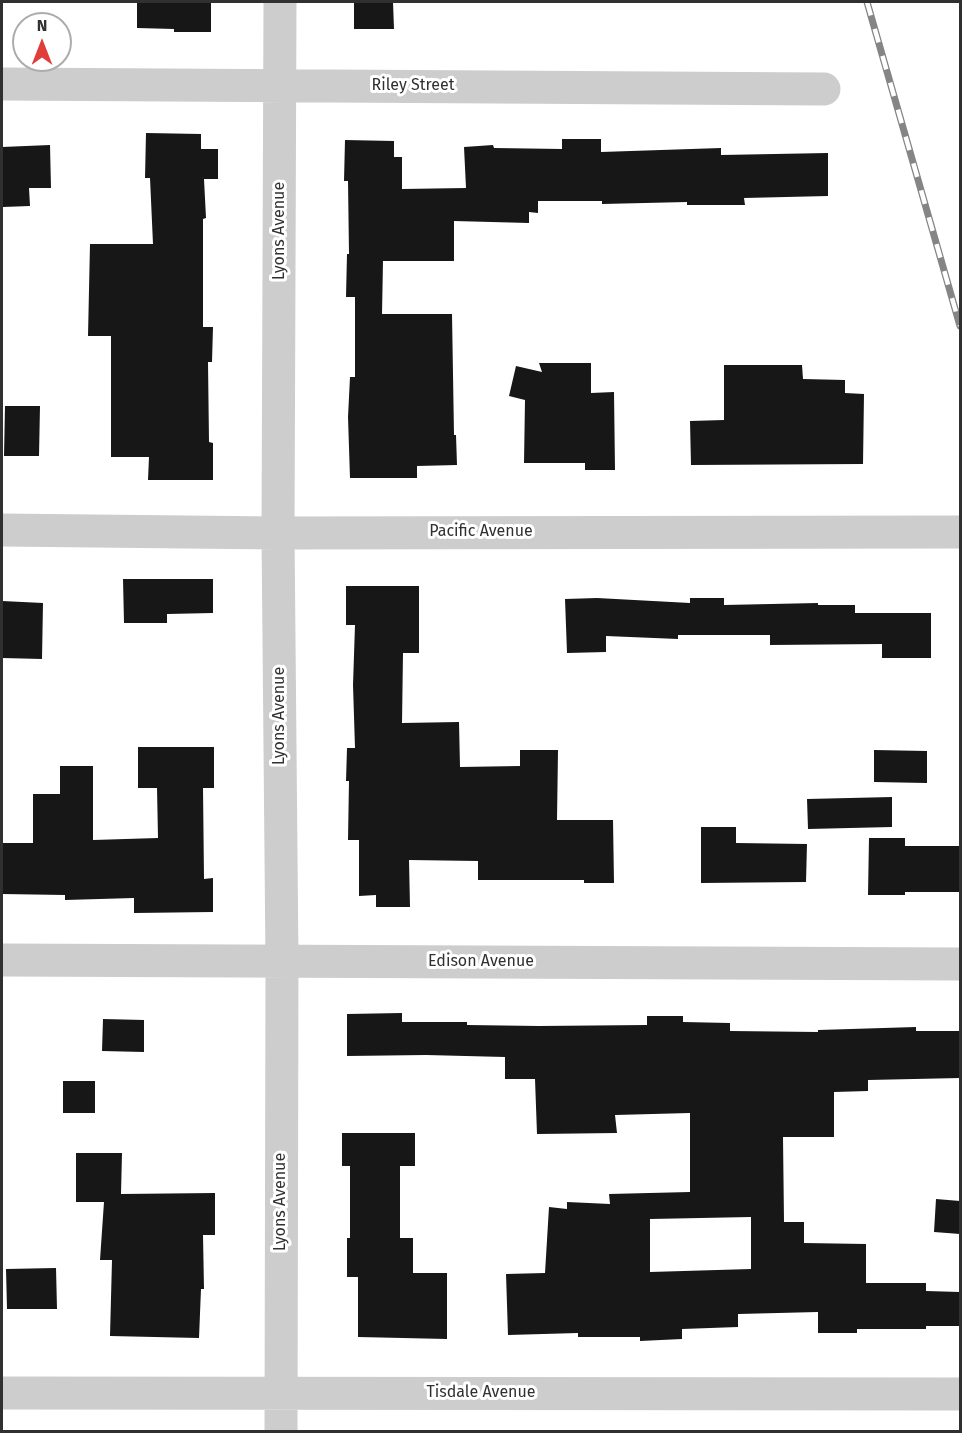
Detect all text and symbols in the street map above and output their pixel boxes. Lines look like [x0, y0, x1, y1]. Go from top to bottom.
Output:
north arrow [12, 12, 72, 72]
text: N [37, 16, 47, 35]
street label: Riley Street [372, 76, 454, 96]
street label: Lyons Avenue [270, 182, 290, 280]
street label: Pacific Avenue [429, 522, 533, 542]
street label: Lyons Avenue [270, 667, 290, 765]
street label: Edison Avenue [428, 952, 534, 972]
street label: Lyons Avenue [271, 1153, 291, 1251]
street label: Tisdale Avenue [426, 1383, 536, 1403]

